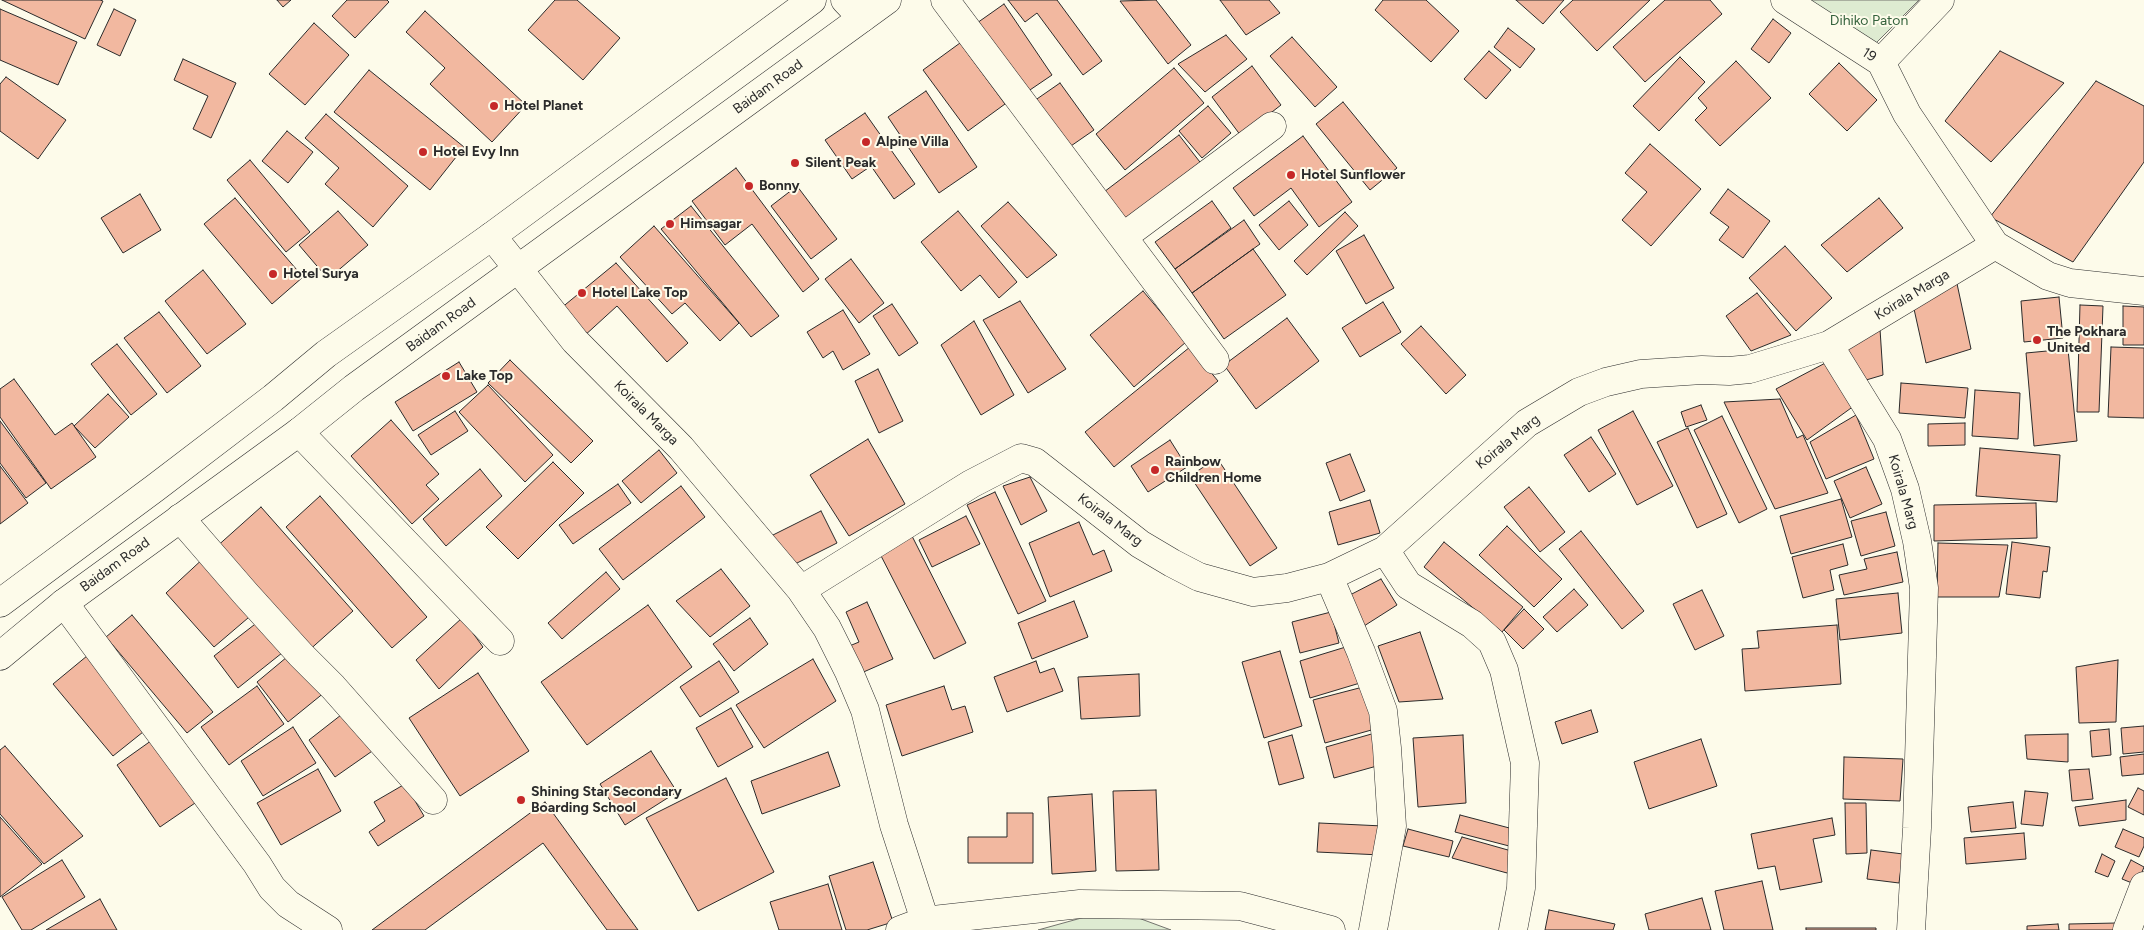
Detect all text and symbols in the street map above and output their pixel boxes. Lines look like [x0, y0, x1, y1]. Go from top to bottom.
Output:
park label: Dihiko Paton [1830, 13, 1908, 29]
street label: 19 [1859, 44, 1879, 66]
street label: Baidam Road [730, 56, 806, 118]
place label: Hotel Planet [504, 98, 583, 114]
marker: Hotel Planet [488, 100, 500, 112]
place label: Alpine Villa [876, 134, 949, 150]
marker: Alpine Villa [860, 136, 872, 148]
place label: Hotel Evy Inn [433, 144, 519, 160]
marker: Hotel Evy Inn [417, 146, 429, 158]
place label: Silent Peak [805, 155, 876, 171]
marker: Silent Peak [789, 157, 801, 169]
place label: Hotel Sunflower [1301, 167, 1405, 183]
marker: Hotel Sunflower [1285, 169, 1297, 181]
place label: Bonny [759, 178, 799, 194]
marker: Bonny [743, 180, 755, 192]
place label: Himsagar [680, 216, 742, 232]
marker: Himsagar [664, 218, 676, 230]
place label: Hotel Surya [283, 266, 359, 282]
street label: Koirala Marga [1871, 266, 1953, 324]
marker: Hotel Surya [267, 268, 279, 280]
place label: Hotel Lake Top [592, 285, 688, 301]
marker: Hotel Lake Top [576, 287, 588, 299]
street label: Baidam Road [403, 294, 479, 356]
place label: The Pokhara United [2047, 324, 2126, 357]
marker: The Pokhara United [2031, 334, 2043, 346]
place label: Lake Top [456, 368, 513, 384]
marker: Lake Top [440, 370, 452, 382]
street label: Koirala Marga [610, 377, 682, 449]
street label: Koirala Marg [1473, 411, 1543, 473]
street label: Koirala Marg [1884, 453, 1922, 531]
place label: Rainbow Children Home [1165, 454, 1262, 487]
marker: Rainbow Children Home [1149, 464, 1161, 476]
street label: Koirala Marg [1074, 490, 1146, 550]
street label: Baidam Road [77, 534, 153, 596]
place label: Shining Star Secondary Boarding School [531, 784, 682, 816]
marker: Shining Star Secondary Boarding School [515, 794, 527, 806]

